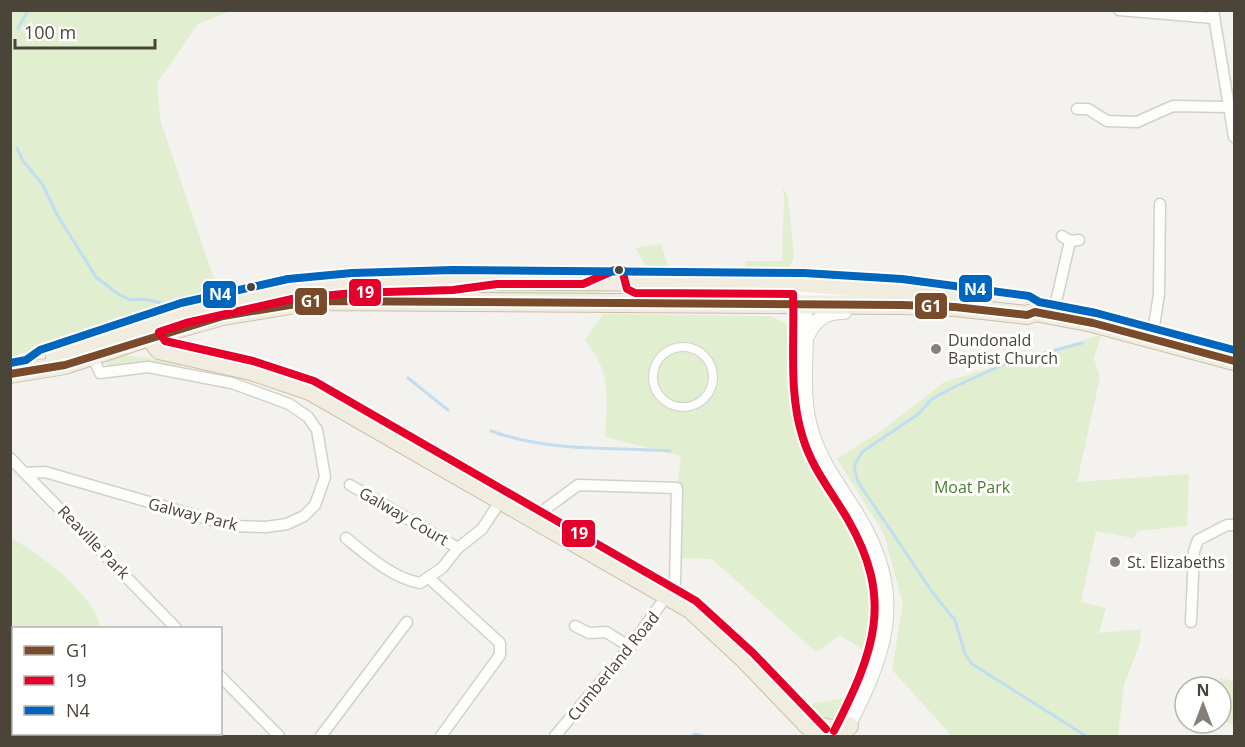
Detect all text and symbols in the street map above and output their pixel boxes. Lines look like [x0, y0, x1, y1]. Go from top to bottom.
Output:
scale bar [15, 12, 154, 50]
text: 100 m [24, 20, 76, 44]
unlabelled marker [613, 264, 625, 276]
line badge: N4 [958, 274, 993, 303]
line badge: 19 [348, 278, 382, 307]
text: N4 [964, 278, 986, 300]
line badge: N4 [202, 280, 237, 309]
unlabelled marker [245, 281, 257, 293]
text: 19 [356, 281, 374, 303]
text: N4 [209, 283, 231, 305]
line badge: G1 [294, 287, 328, 316]
text: G1 [301, 290, 321, 312]
line badge: G1 [914, 292, 948, 320]
text: G1 [921, 295, 941, 317]
place label: Dundonald Baptist Church [948, 329, 1058, 369]
marker: Dundonald Baptist Church [929, 342, 943, 356]
park label: Moat Park [934, 476, 1011, 498]
street label: Galway Court [355, 482, 453, 551]
street label: Galway Park [146, 492, 241, 536]
street label: Reaville Park [53, 500, 135, 584]
line badge: 19 [561, 519, 596, 548]
text: 19 [570, 522, 588, 544]
place label: St. Elizabeths [1127, 551, 1225, 573]
marker: St. Elizabeths [1108, 555, 1122, 569]
street label: Cumberland Road [562, 607, 664, 725]
legend [12, 627, 222, 735]
text: G1 [66, 638, 89, 662]
text: 19 [66, 668, 87, 692]
north arrow [1173, 675, 1233, 735]
text: N [1196, 679, 1210, 701]
text: N4 [66, 698, 90, 722]

